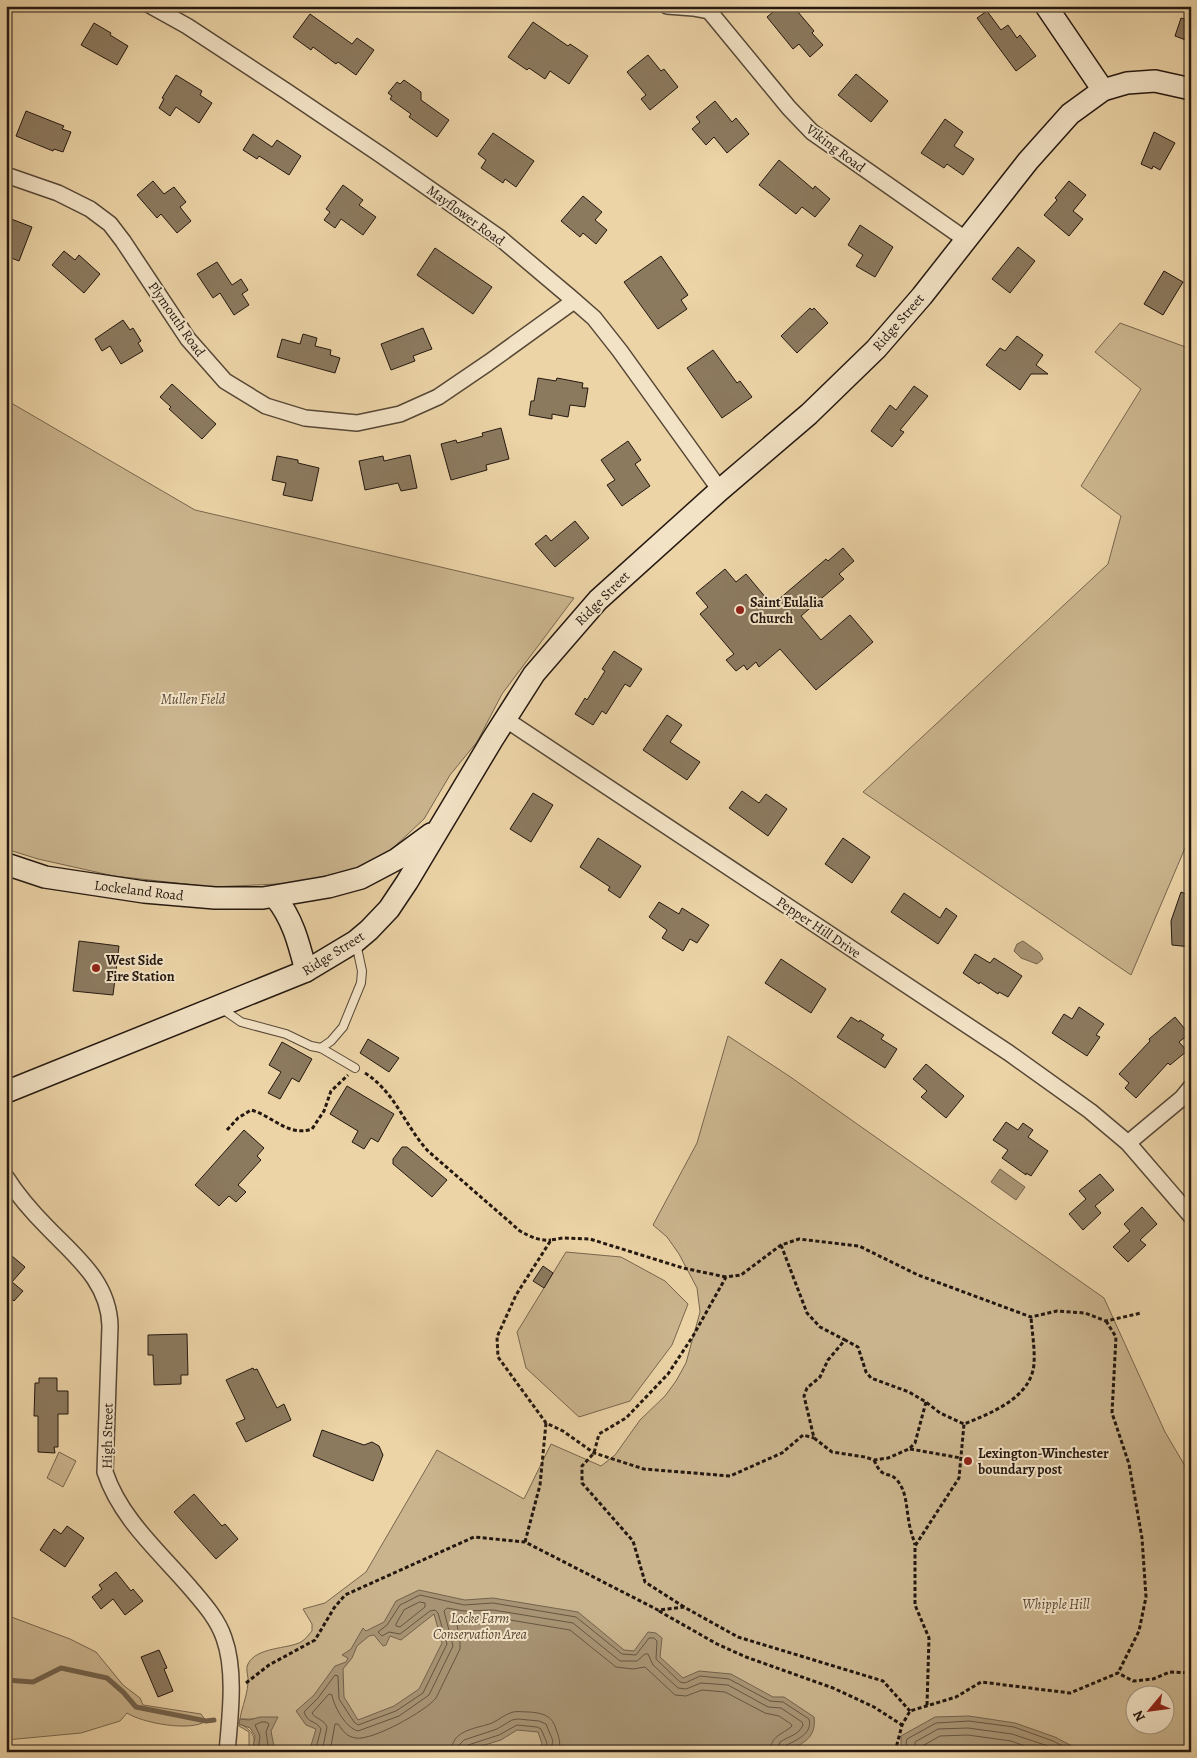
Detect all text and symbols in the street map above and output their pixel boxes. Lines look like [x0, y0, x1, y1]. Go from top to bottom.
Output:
street label: Viking Road [801, 119, 870, 177]
street label: Mayflower Road [423, 181, 509, 250]
street label: Plymouth Road [144, 278, 210, 361]
street label: Ridge Street [868, 289, 929, 355]
street label: Ridge Street [571, 566, 634, 630]
place label: Saint Eulalia Church [750, 593, 824, 628]
marker: Saint Eulalia Church [734, 604, 746, 616]
park label: Mullen Field [161, 690, 226, 709]
street label: Lockeland Road [93, 876, 185, 905]
street label: Pepper Hill Drive [773, 892, 865, 963]
street label: Ridge Street [298, 927, 368, 980]
place label: West Side Fire Station [105, 951, 175, 986]
marker: West Side Fire Station [90, 962, 102, 974]
street label: High Street [97, 1402, 118, 1469]
place label: Lexington-Winchester boundary post [977, 1444, 1109, 1479]
marker: Lexington-Winchester boundary post [962, 1455, 974, 1467]
park label: Whipple Hill [1022, 1595, 1090, 1614]
park label: Locke Farm Conservation Area [433, 1609, 528, 1644]
north arrow [1124, 1686, 1174, 1736]
text: N [1128, 1707, 1150, 1725]

